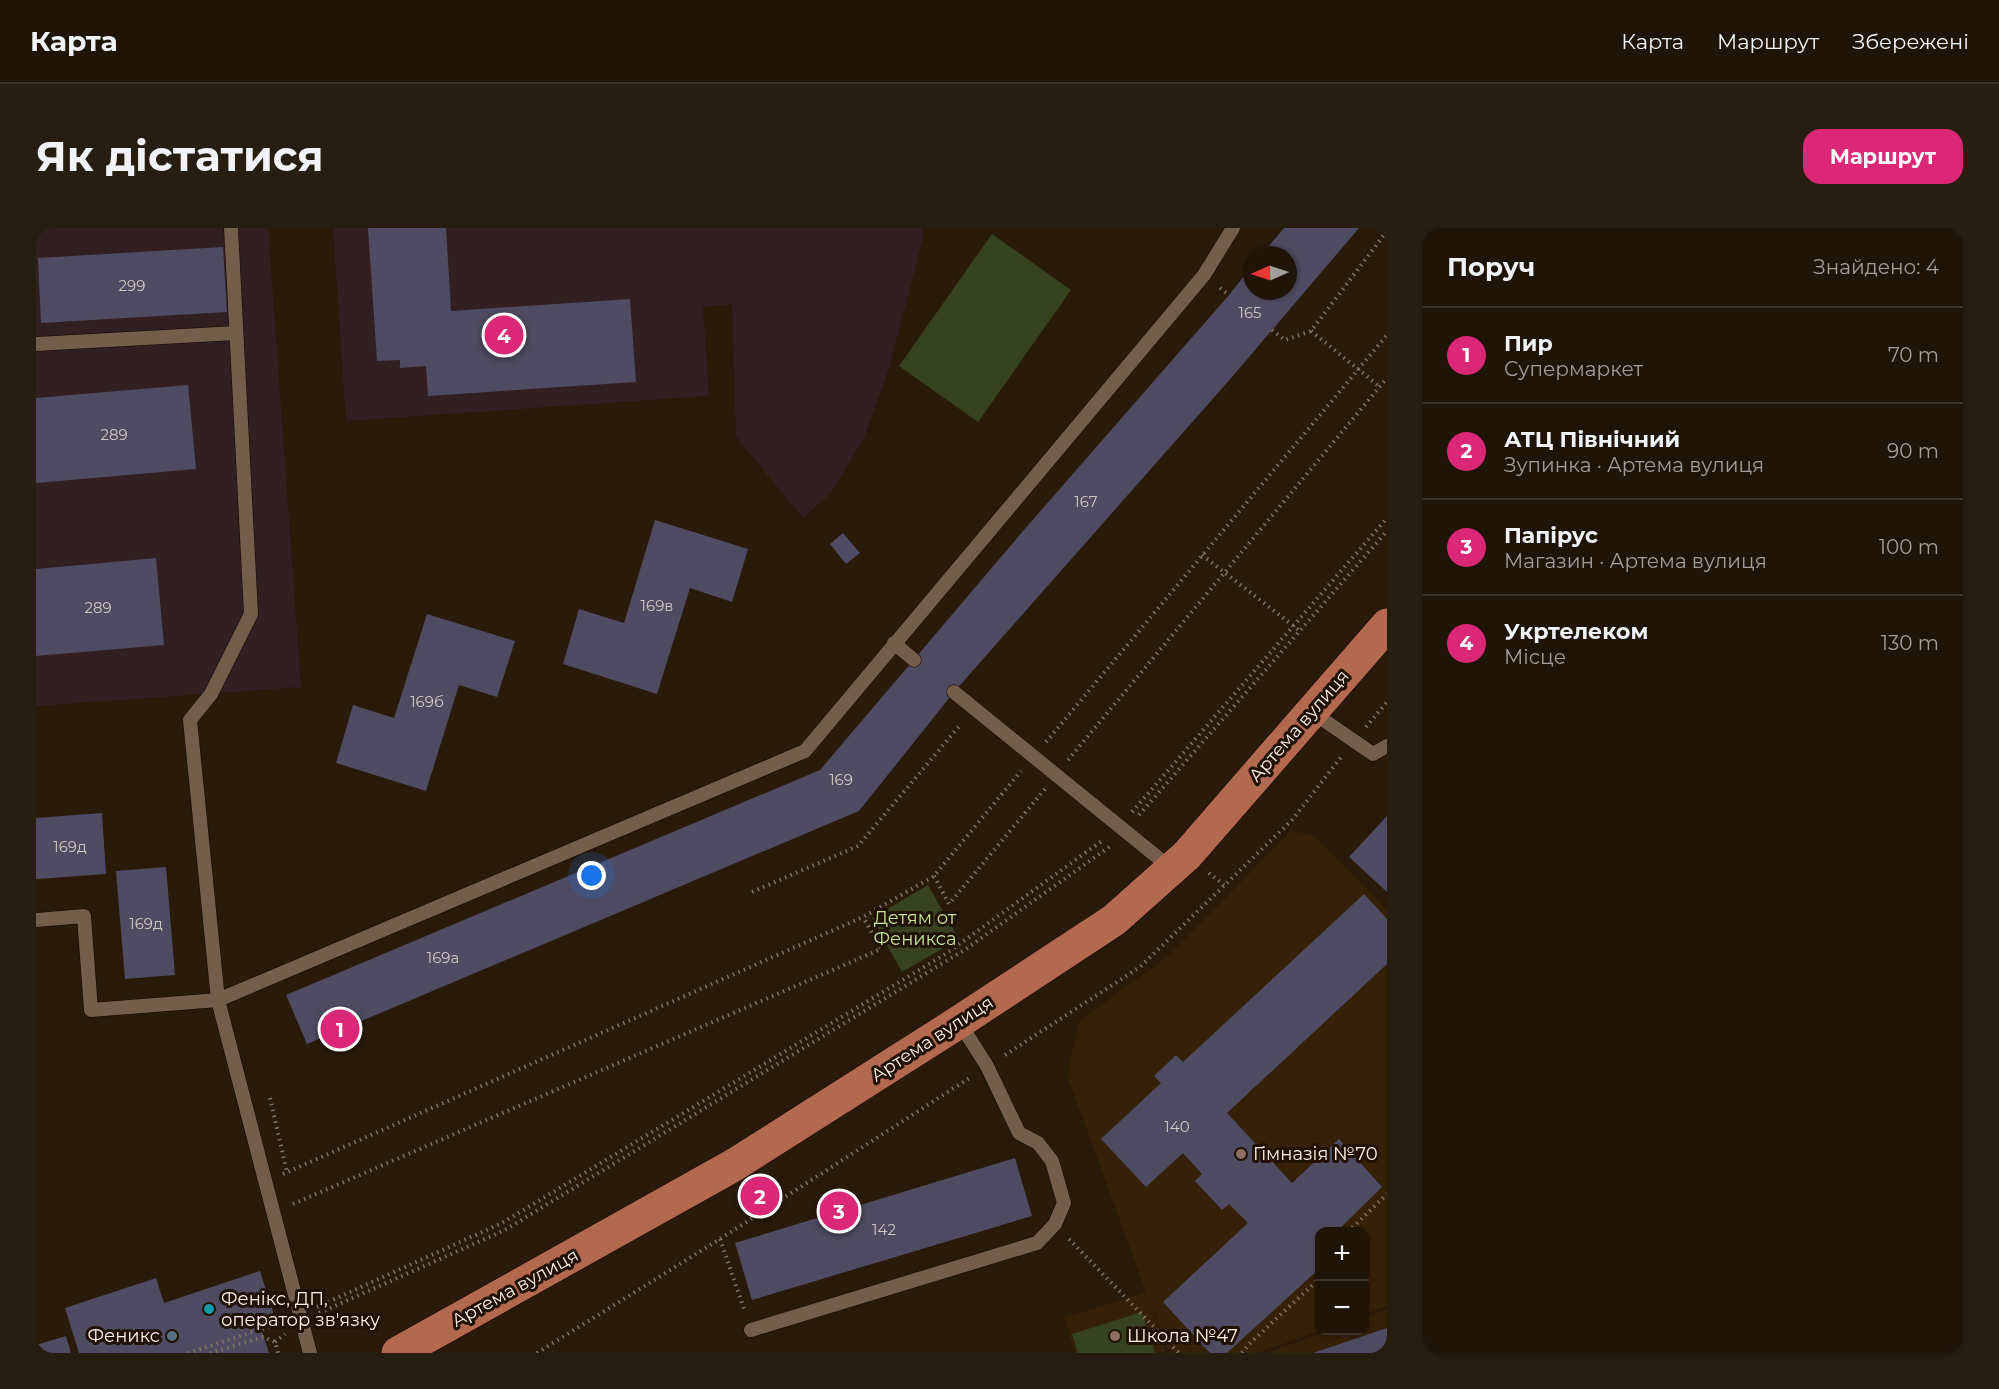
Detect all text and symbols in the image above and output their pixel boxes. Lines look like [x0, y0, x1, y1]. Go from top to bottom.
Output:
text: Карта [30, 24, 118, 58]
text: Карта [1621, 29, 1684, 54]
text: Маршрут [1717, 29, 1819, 54]
text: Збережені [1852, 29, 1969, 54]
button: Маршрут [1803, 129, 1963, 184]
text: Як дістатися [36, 130, 324, 182]
north arrow [1243, 246, 1297, 300]
text: Поруч [1447, 251, 1535, 283]
text: Знайдено: 4 [1813, 255, 1939, 279]
house number: 299 [119, 276, 145, 295]
house number: 165 [1238, 303, 1262, 322]
pin: 4 [484, 312, 524, 358]
text: Пир [1504, 330, 1553, 357]
text: 1 [1463, 343, 1470, 367]
text: 70 m [1888, 343, 1939, 367]
text: Супермаркет [1504, 357, 1643, 381]
house number: 289 [100, 425, 128, 444]
text: АТЦ Північний [1504, 426, 1680, 453]
text: 2 [1461, 439, 1472, 463]
text: 90 m [1887, 439, 1939, 463]
text: Зупинка · Артема вулиця [1504, 453, 1764, 477]
house number: 167 [1074, 492, 1098, 511]
text: Папірус [1504, 522, 1598, 549]
text: 3 [1461, 535, 1472, 559]
text: 100 m [1879, 535, 1939, 559]
text: Магазин · Артема вулиця [1504, 549, 1767, 573]
house number: 169в [641, 596, 673, 615]
house number: 289 [84, 598, 112, 617]
text: Укртелеком [1504, 618, 1648, 645]
text: 4 [1460, 631, 1473, 655]
text: 130 m [1881, 631, 1939, 655]
text: Місце [1504, 645, 1566, 669]
street label: Артема вулиця [1244, 665, 1354, 787]
house number: 169б [410, 692, 444, 711]
house number: 169 [829, 770, 853, 789]
house number: 169д [53, 837, 87, 856]
your location [577, 861, 606, 890]
park label: Детям от Феникса [874, 907, 957, 950]
house number: 169д [129, 914, 163, 933]
house number: 169а [427, 948, 459, 967]
street label: Артема вулиця [867, 991, 997, 1087]
pin: 1 [320, 1006, 360, 1052]
house number: 140 [1164, 1117, 1190, 1136]
place label: Гімназія №70 [1253, 1143, 1378, 1165]
marker: Гімназія №70 [1234, 1147, 1248, 1161]
pin: 2 [740, 1174, 780, 1218]
pin: 3 [820, 1188, 858, 1234]
house number: 142 [872, 1220, 896, 1239]
map controls [1315, 1227, 1369, 1335]
button: + [1315, 1227, 1369, 1281]
street label: Артема вулиця [448, 1244, 582, 1332]
button: − [1315, 1281, 1369, 1335]
place label: Фенікс, ДП, оператор зв'язку [221, 1288, 380, 1331]
marker: Фенікс, ДП, оператор зв'язку [202, 1302, 216, 1316]
place label: Феникс [88, 1325, 160, 1347]
place label: Школа №47 [1127, 1325, 1238, 1347]
marker: Феникс [165, 1329, 179, 1343]
marker: Школа №47 [1108, 1329, 1122, 1343]

